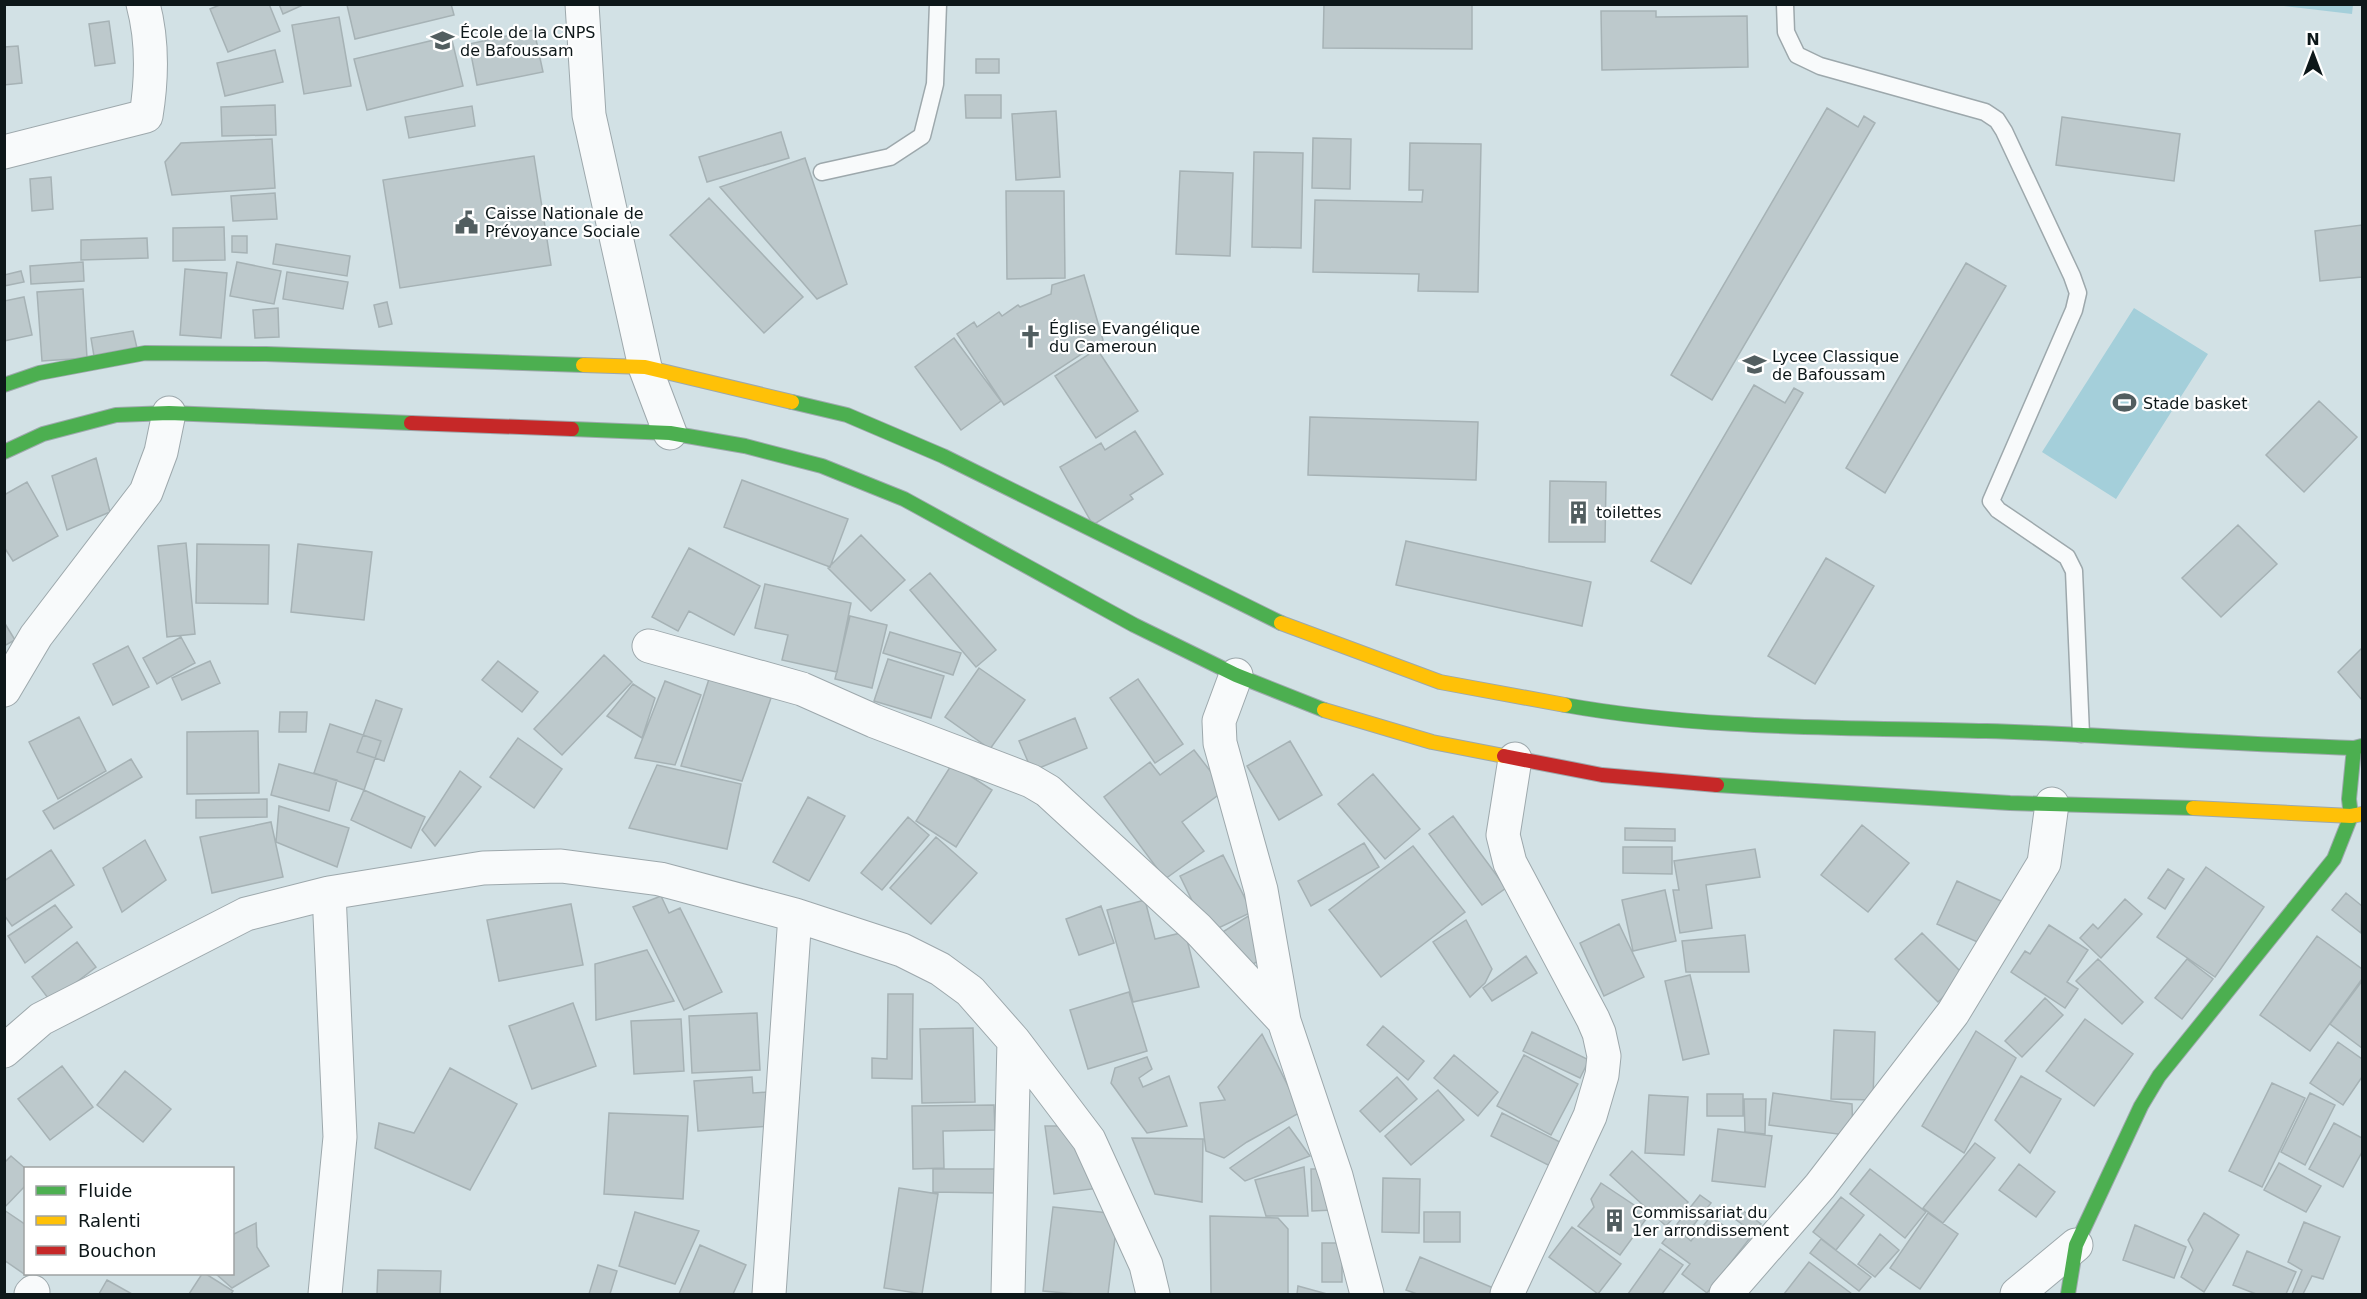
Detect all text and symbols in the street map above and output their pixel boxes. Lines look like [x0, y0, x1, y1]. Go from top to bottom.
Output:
place label: École de la CNPS de Bafoussam [460, 23, 595, 60]
north arrow [2283, 24, 2343, 84]
school or university icon: École de la CNPS de Bafoussam [429, 28, 455, 54]
text: N [2306, 30, 2320, 49]
place label: Caisse Nationale de Prévoyance Sociale [485, 204, 644, 241]
public building icon: Caisse Nationale de Prévoyance Sociale [454, 209, 480, 235]
place label: Église Evangélique du Cameroun [1049, 319, 1200, 356]
church icon: Église Evangélique du Cameroun [1018, 324, 1044, 350]
place label: Lycee Classique de Bafoussam [1772, 347, 1899, 384]
school or university icon: Lycee Classique de Bafoussam [1741, 352, 1767, 378]
sports icon: Stade basket [2112, 390, 2138, 416]
place label: Stade basket [2143, 394, 2247, 413]
building icon: toilettes [1565, 499, 1591, 525]
place label: toilettes [1596, 503, 1662, 522]
legend [24, 1167, 234, 1275]
text: Fluide [78, 1180, 132, 1201]
place label: Commissariat du 1er arrondissement [1632, 1203, 1789, 1240]
building icon: Commissariat du 1er arrondissement [1601, 1208, 1627, 1234]
text: Ralenti [78, 1210, 141, 1231]
text: Bouchon [78, 1240, 157, 1261]

